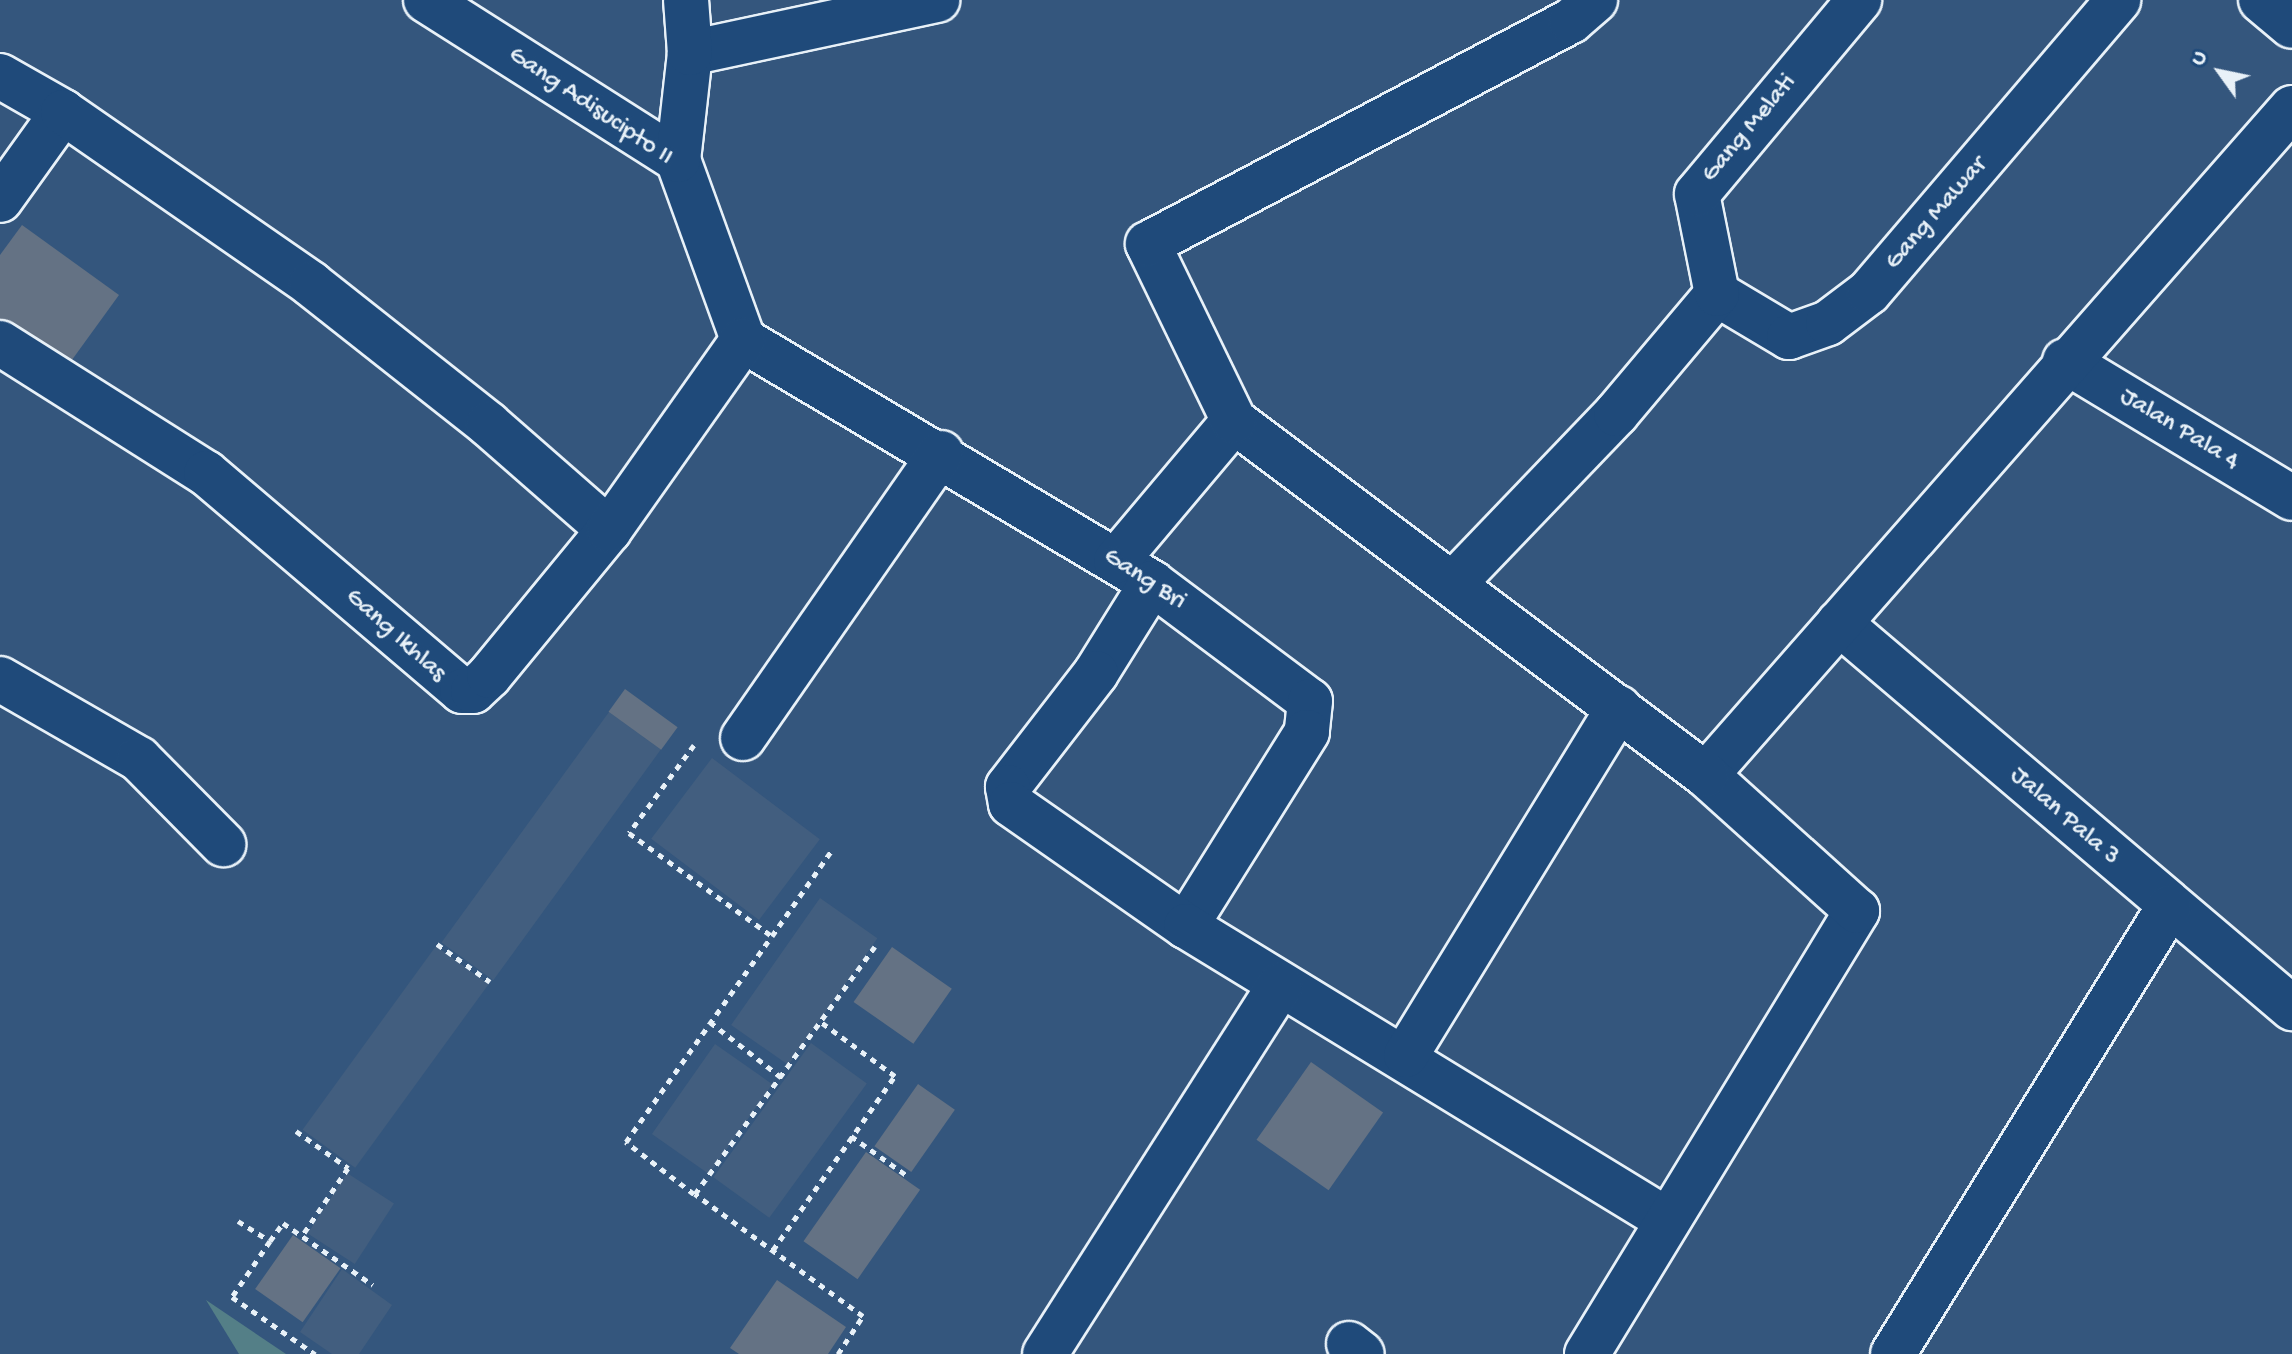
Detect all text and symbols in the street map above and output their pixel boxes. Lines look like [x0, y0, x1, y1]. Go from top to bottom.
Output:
north arrow [2180, 32, 2260, 112]
street label: Gang Adisucipto II [502, 40, 678, 174]
text: U [2186, 47, 2214, 71]
street label: Gang Melati [1696, 68, 1804, 190]
street label: Gang Mawar [1879, 151, 1995, 277]
street label: Jalan Pala 4 [2113, 382, 2245, 478]
street label: Gang Bri [1097, 542, 1191, 618]
street label: Gang Ikhlas [338, 582, 452, 690]
street label: Jalan Pala 3 [2003, 761, 2125, 873]

